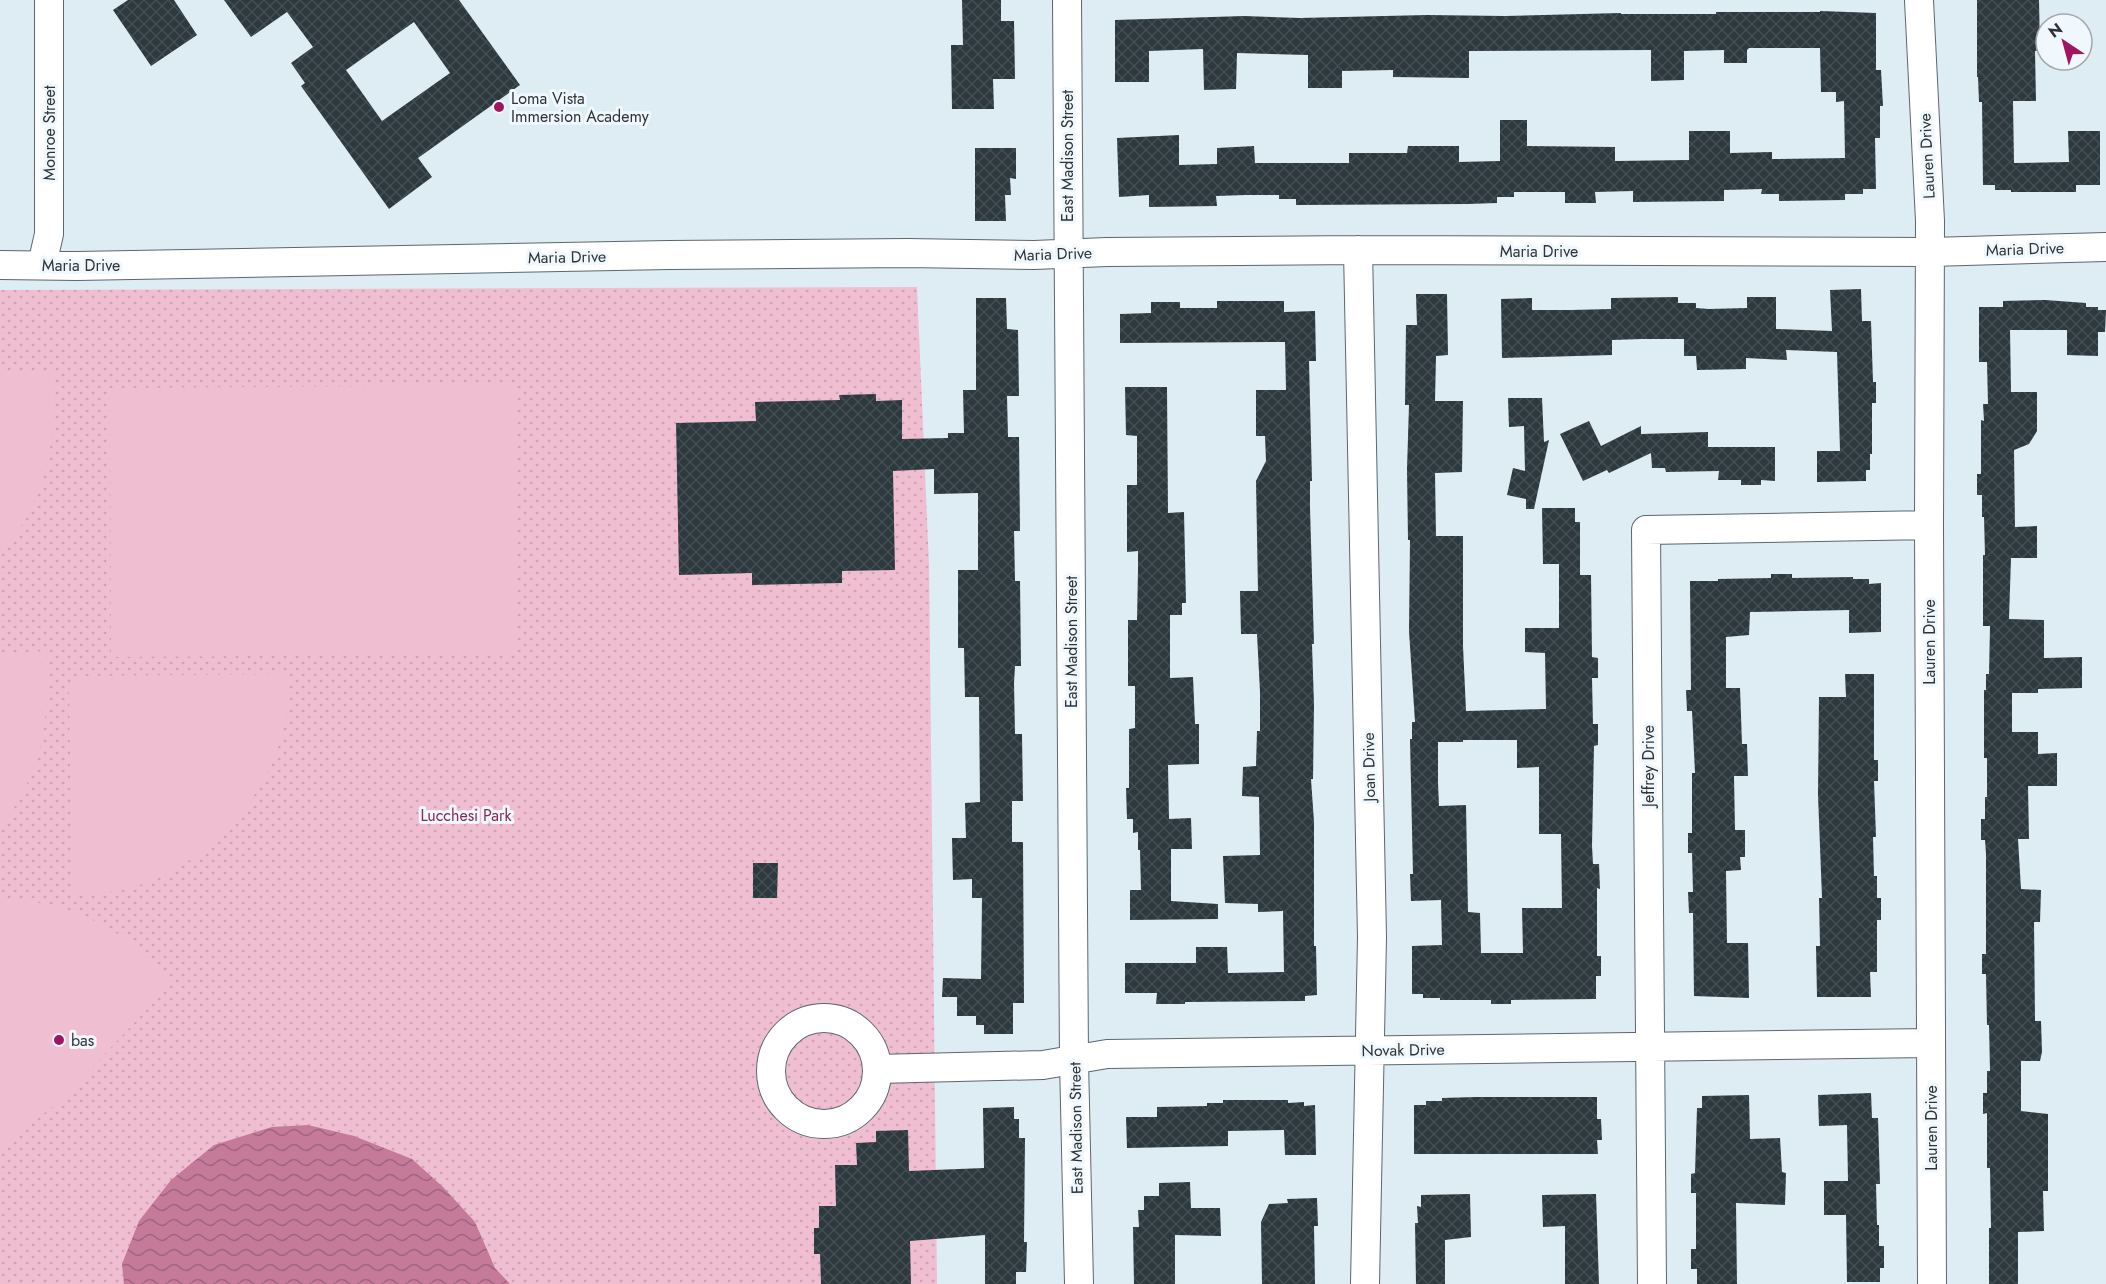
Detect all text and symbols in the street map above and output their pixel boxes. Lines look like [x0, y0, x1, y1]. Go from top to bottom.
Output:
north arrow [2034, 12, 2094, 72]
text: N [2044, 17, 2067, 43]
street label: Monroe Street [38, 85, 61, 181]
place label: Loma Vista Immersion Academy [511, 87, 650, 128]
street label: East Madison Street [1056, 90, 1079, 222]
marker: Loma Vista Immersion Academy [492, 100, 506, 114]
street label: Lauren Drive [1913, 113, 1941, 199]
street label: Maria Drive [1985, 236, 2065, 262]
street label: Maria Drive [1500, 240, 1578, 263]
street label: Maria Drive [1013, 241, 1093, 267]
street label: Maria Drive [528, 245, 606, 269]
street label: Maria Drive [42, 254, 120, 277]
street label: East Madison Street [1060, 576, 1083, 708]
street label: Lauren Drive [1918, 599, 1941, 685]
street label: Jeffrey Drive [1637, 725, 1660, 809]
street label: Joan Drive [1357, 732, 1381, 804]
park label: Lucchesi Park [420, 804, 513, 827]
place label: bas [71, 1029, 94, 1052]
marker: bas [52, 1033, 66, 1047]
street label: Novak Drive [1361, 1038, 1445, 1062]
street label: East Madison Street [1063, 1062, 1089, 1194]
street label: Lauren Drive [1920, 1085, 1943, 1171]

